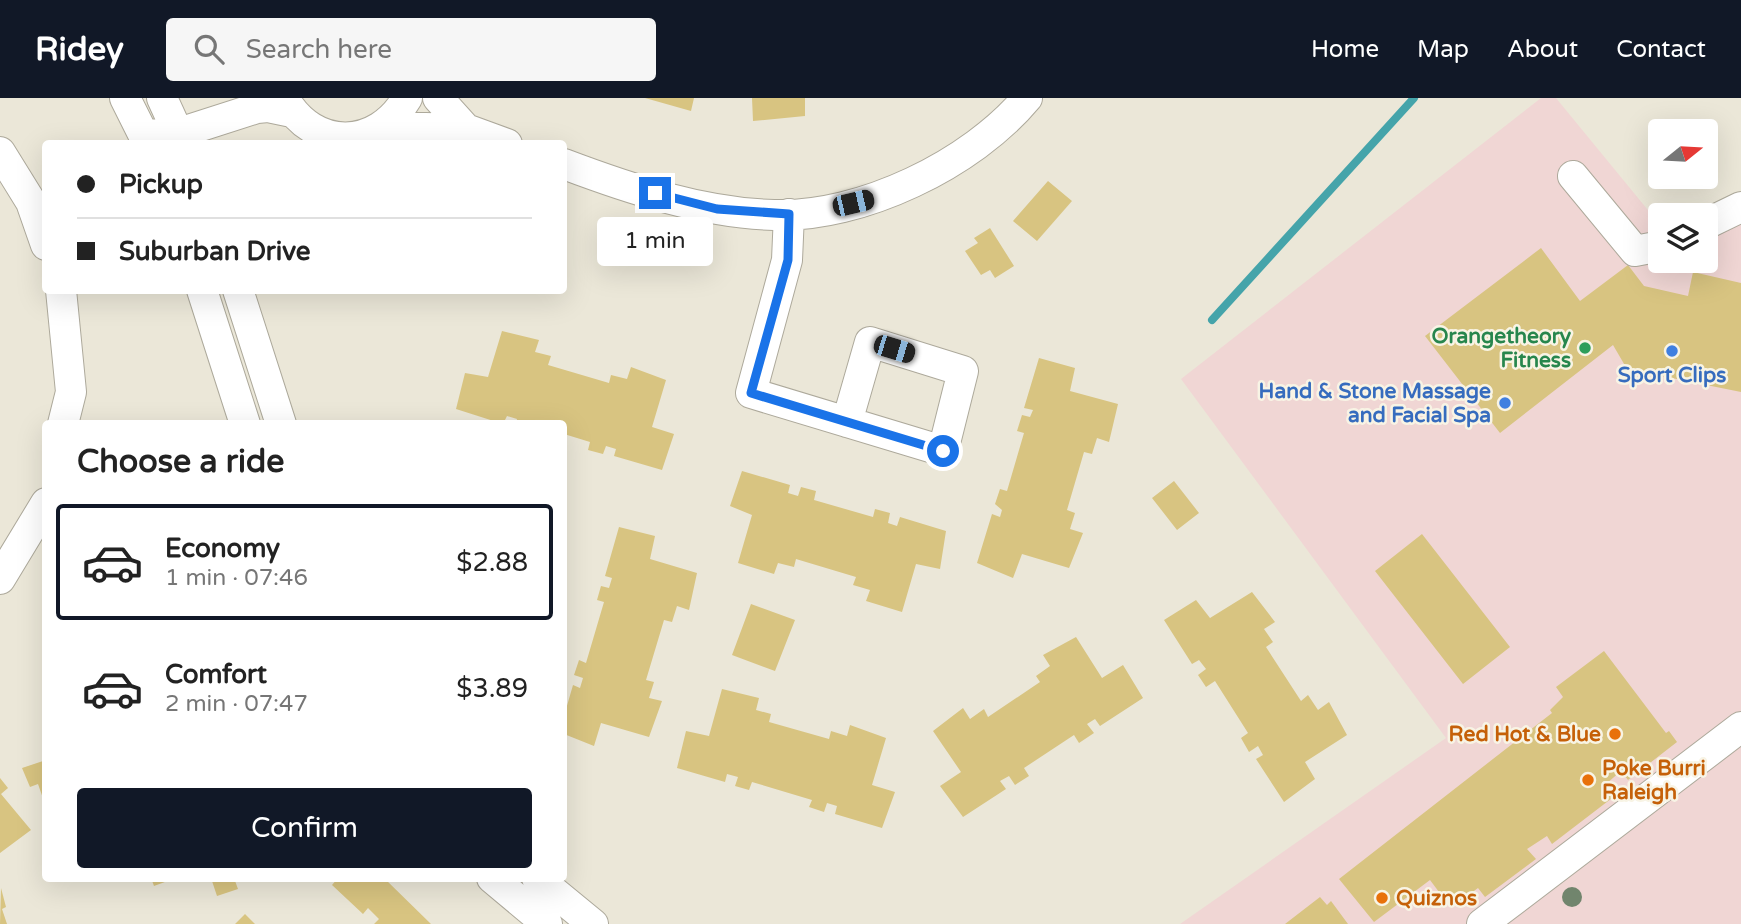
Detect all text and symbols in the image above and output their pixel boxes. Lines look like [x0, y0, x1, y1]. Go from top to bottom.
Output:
search box [166, 18, 656, 81]
text: Ridey [35, 30, 124, 69]
icon: search [190, 30, 228, 68]
text: Search here [246, 34, 392, 65]
text: Home [1311, 35, 1379, 64]
text: Map [1417, 35, 1469, 64]
text: About [1507, 35, 1578, 64]
text: Contact [1616, 35, 1706, 64]
north arrow [1648, 119, 1718, 189]
map controls [1648, 119, 1718, 273]
text: Pickup [119, 169, 203, 200]
route end [639, 177, 671, 209]
car [831, 188, 876, 218]
button: layers [1648, 203, 1718, 273]
callout: 1 min [597, 217, 713, 266]
text: 1 min [624, 227, 686, 255]
text: Suburban Drive [119, 236, 310, 267]
place label: Orangetheory Fitness [1432, 324, 1572, 373]
car [871, 333, 918, 365]
marker: Orangetheory Fitness [1577, 340, 1593, 356]
marker: Sport Clips [1664, 343, 1680, 359]
place label: Sport Clips [1618, 363, 1726, 388]
place label: Hand & Stone Massage and Facial Spa [1259, 379, 1491, 428]
marker: Hand & Stone Massage and Facial Spa [1497, 395, 1513, 411]
route start [927, 435, 959, 467]
text: Choose a ride [77, 443, 284, 481]
icon: car [81, 531, 144, 594]
text: Economy [165, 533, 280, 564]
text: $2.88 [456, 547, 528, 578]
text: 1 min · 07:46 [165, 564, 308, 592]
icon: car [81, 657, 144, 720]
text: Comfort [165, 659, 267, 690]
text: $3.89 [456, 673, 528, 704]
text: 2 min · 07:47 [165, 690, 308, 718]
place label: Red Hot & Blue [1449, 722, 1601, 747]
marker: Red Hot & Blue [1607, 726, 1623, 742]
place label: Poke Burri Raleigh [1602, 756, 1706, 805]
marker: Poke Burri Raleigh [1580, 772, 1596, 788]
button: Confirm [77, 788, 532, 868]
place label: Quiznos [1396, 886, 1477, 911]
marker: Quiznos [1374, 890, 1390, 906]

